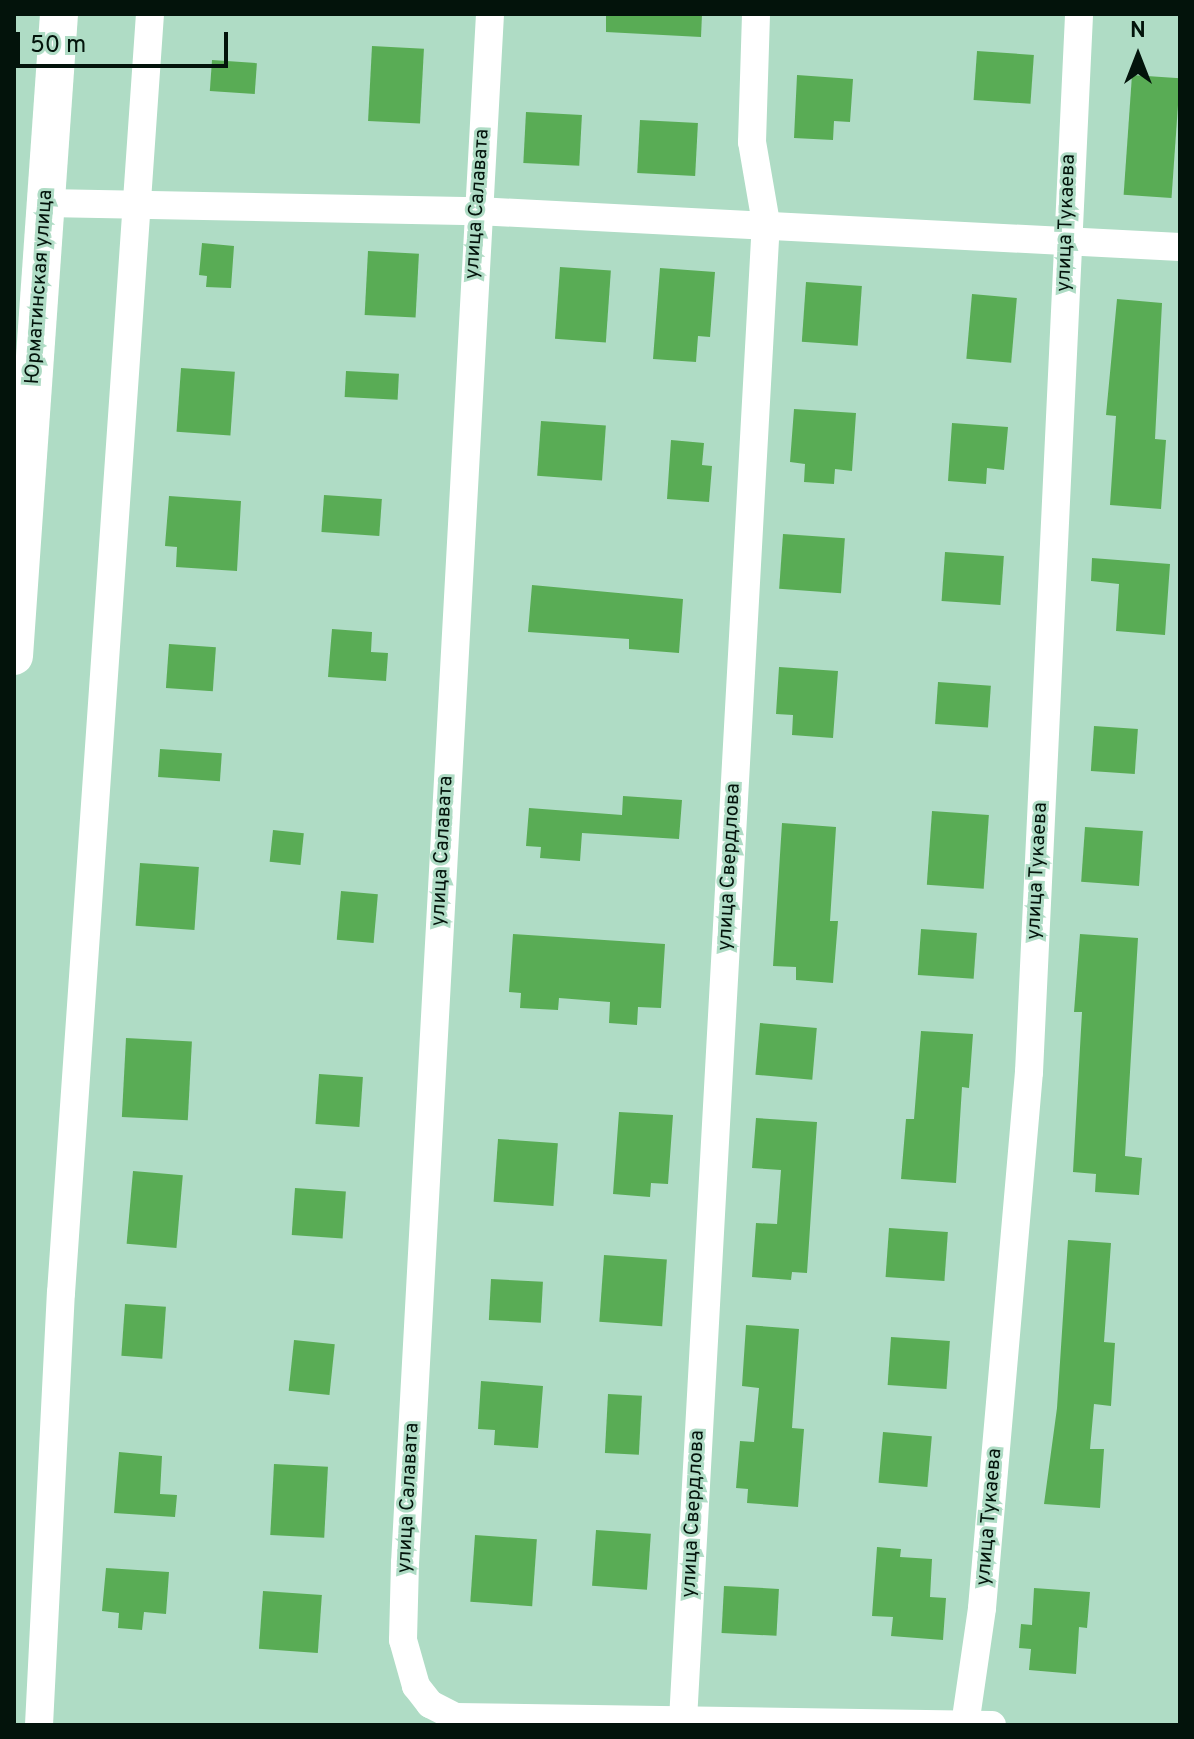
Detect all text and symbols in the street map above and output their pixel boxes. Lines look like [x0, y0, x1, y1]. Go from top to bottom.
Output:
scale bar [20, 16, 232, 66]
north arrow [1098, 16, 1178, 96]
text: N [1130, 18, 1146, 45]
text: 50 m [30, 31, 86, 61]
street label: улица Салавата [461, 128, 495, 280]
street label: улица Тукаева [1053, 153, 1081, 293]
street label: Юрматинская улица [21, 189, 59, 385]
street label: улица Салавата [427, 775, 459, 927]
street label: улица Свердлова [714, 783, 746, 951]
street label: улица Тукаева [1022, 801, 1054, 941]
street label: улица Салавата [393, 1422, 425, 1574]
street label: улица Свердлова [678, 1430, 710, 1598]
street label: улица Тукаева [972, 1447, 1008, 1587]

